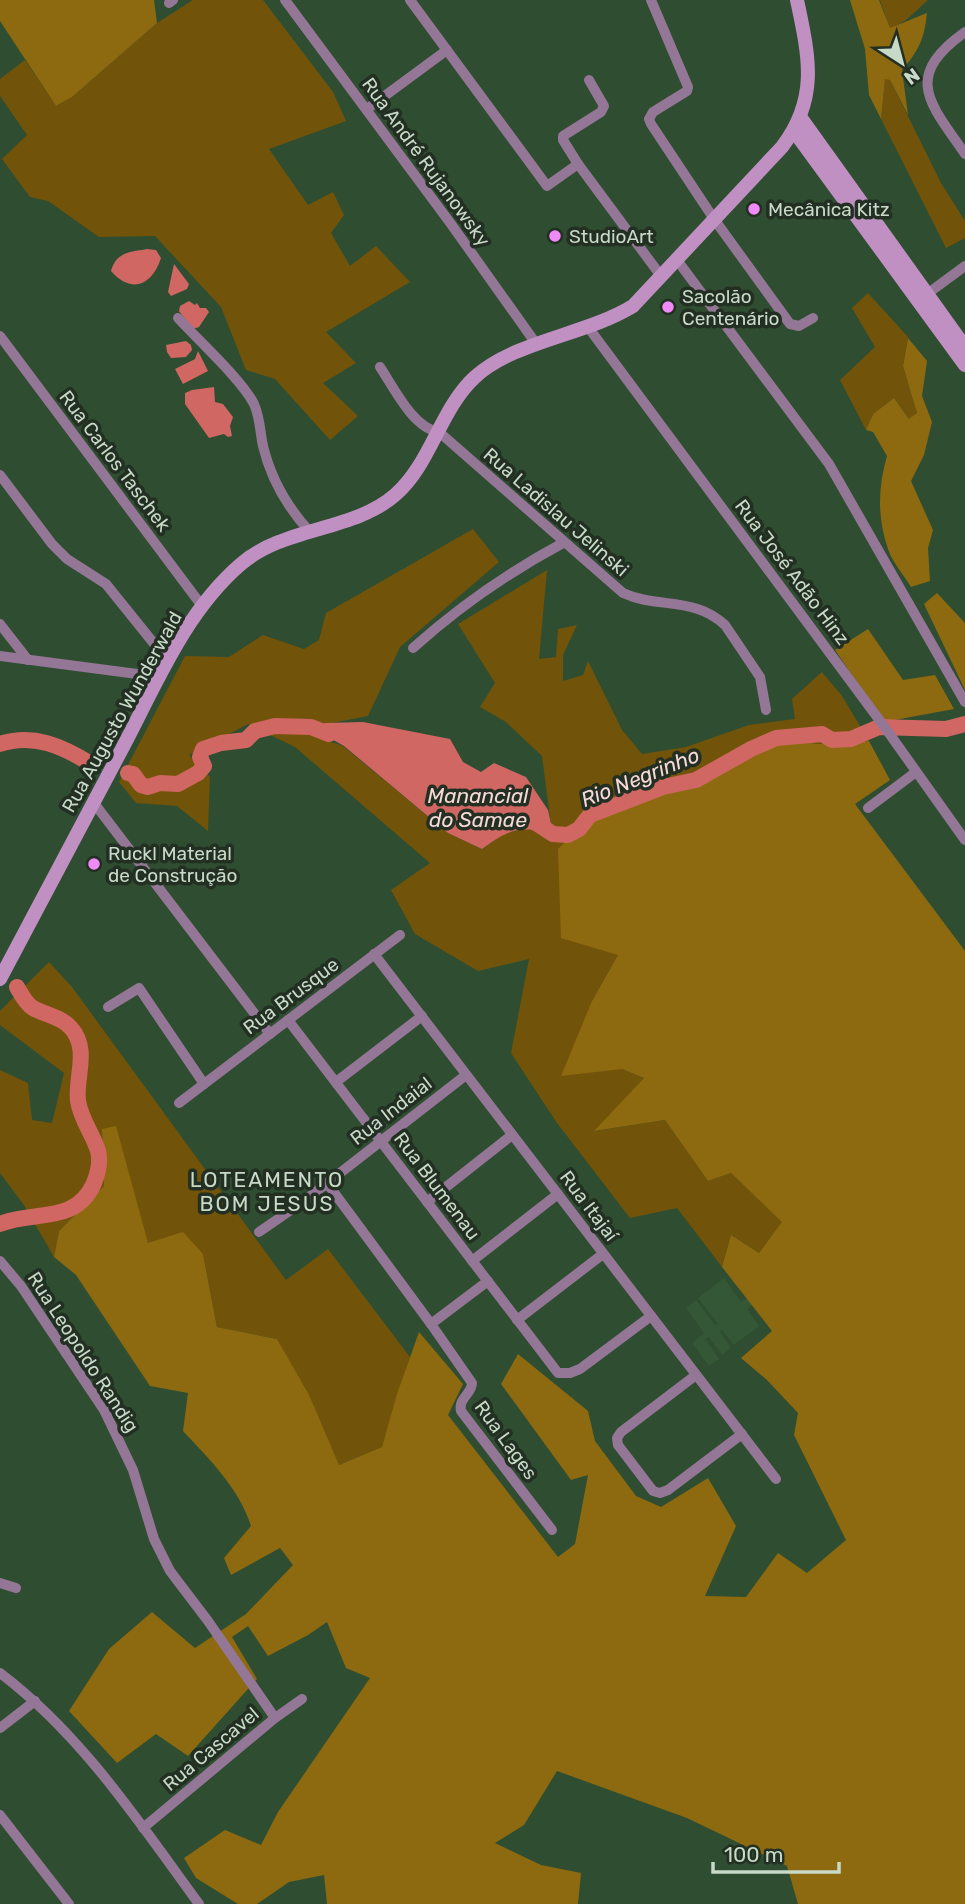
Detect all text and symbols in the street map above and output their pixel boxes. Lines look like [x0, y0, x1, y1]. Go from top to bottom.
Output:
north arrow [867, 28, 937, 98]
text: N [899, 63, 924, 90]
street label: Rua André Rujanowsky [357, 73, 495, 251]
place label: Mecânica Kitz [768, 198, 890, 221]
marker: Mecânica Kitz [746, 201, 762, 217]
place label: StudioArt [569, 225, 654, 248]
marker: StudioArt [547, 228, 563, 244]
place label: Sacolão Centenário [682, 285, 779, 330]
marker: Sacolão Centenário [660, 299, 676, 315]
street label: Rua Carlos Taschek [54, 386, 176, 536]
street label: Rua Ladislau Jelinski [479, 443, 633, 581]
street label: Rua José Adão Hinz [730, 495, 854, 649]
street label: Rua Augusto Wunderwald [57, 607, 187, 817]
water label: Rio Negrinho [577, 742, 703, 812]
water label: Manancial do Samae [428, 783, 529, 832]
place label: Ruckl Material de Construção [108, 842, 237, 887]
marker: Ruckl Material de Construção [86, 856, 102, 872]
street label: Rua Brusque [239, 953, 343, 1039]
street label: Rua Indaial [346, 1072, 436, 1150]
street label: Rua Blumenau [389, 1128, 485, 1244]
street label: Rua Itajaí [555, 1166, 624, 1247]
district label: LOTEAMENTO BOM JESUS [190, 1167, 344, 1216]
street label: Rua Leopoldo Randig [23, 1268, 143, 1436]
street label: Rua Lages [470, 1396, 542, 1484]
street label: Rua Cascavel [158, 1702, 264, 1796]
scale bar [713, 1830, 839, 1874]
text: 100 m [724, 1842, 783, 1867]

